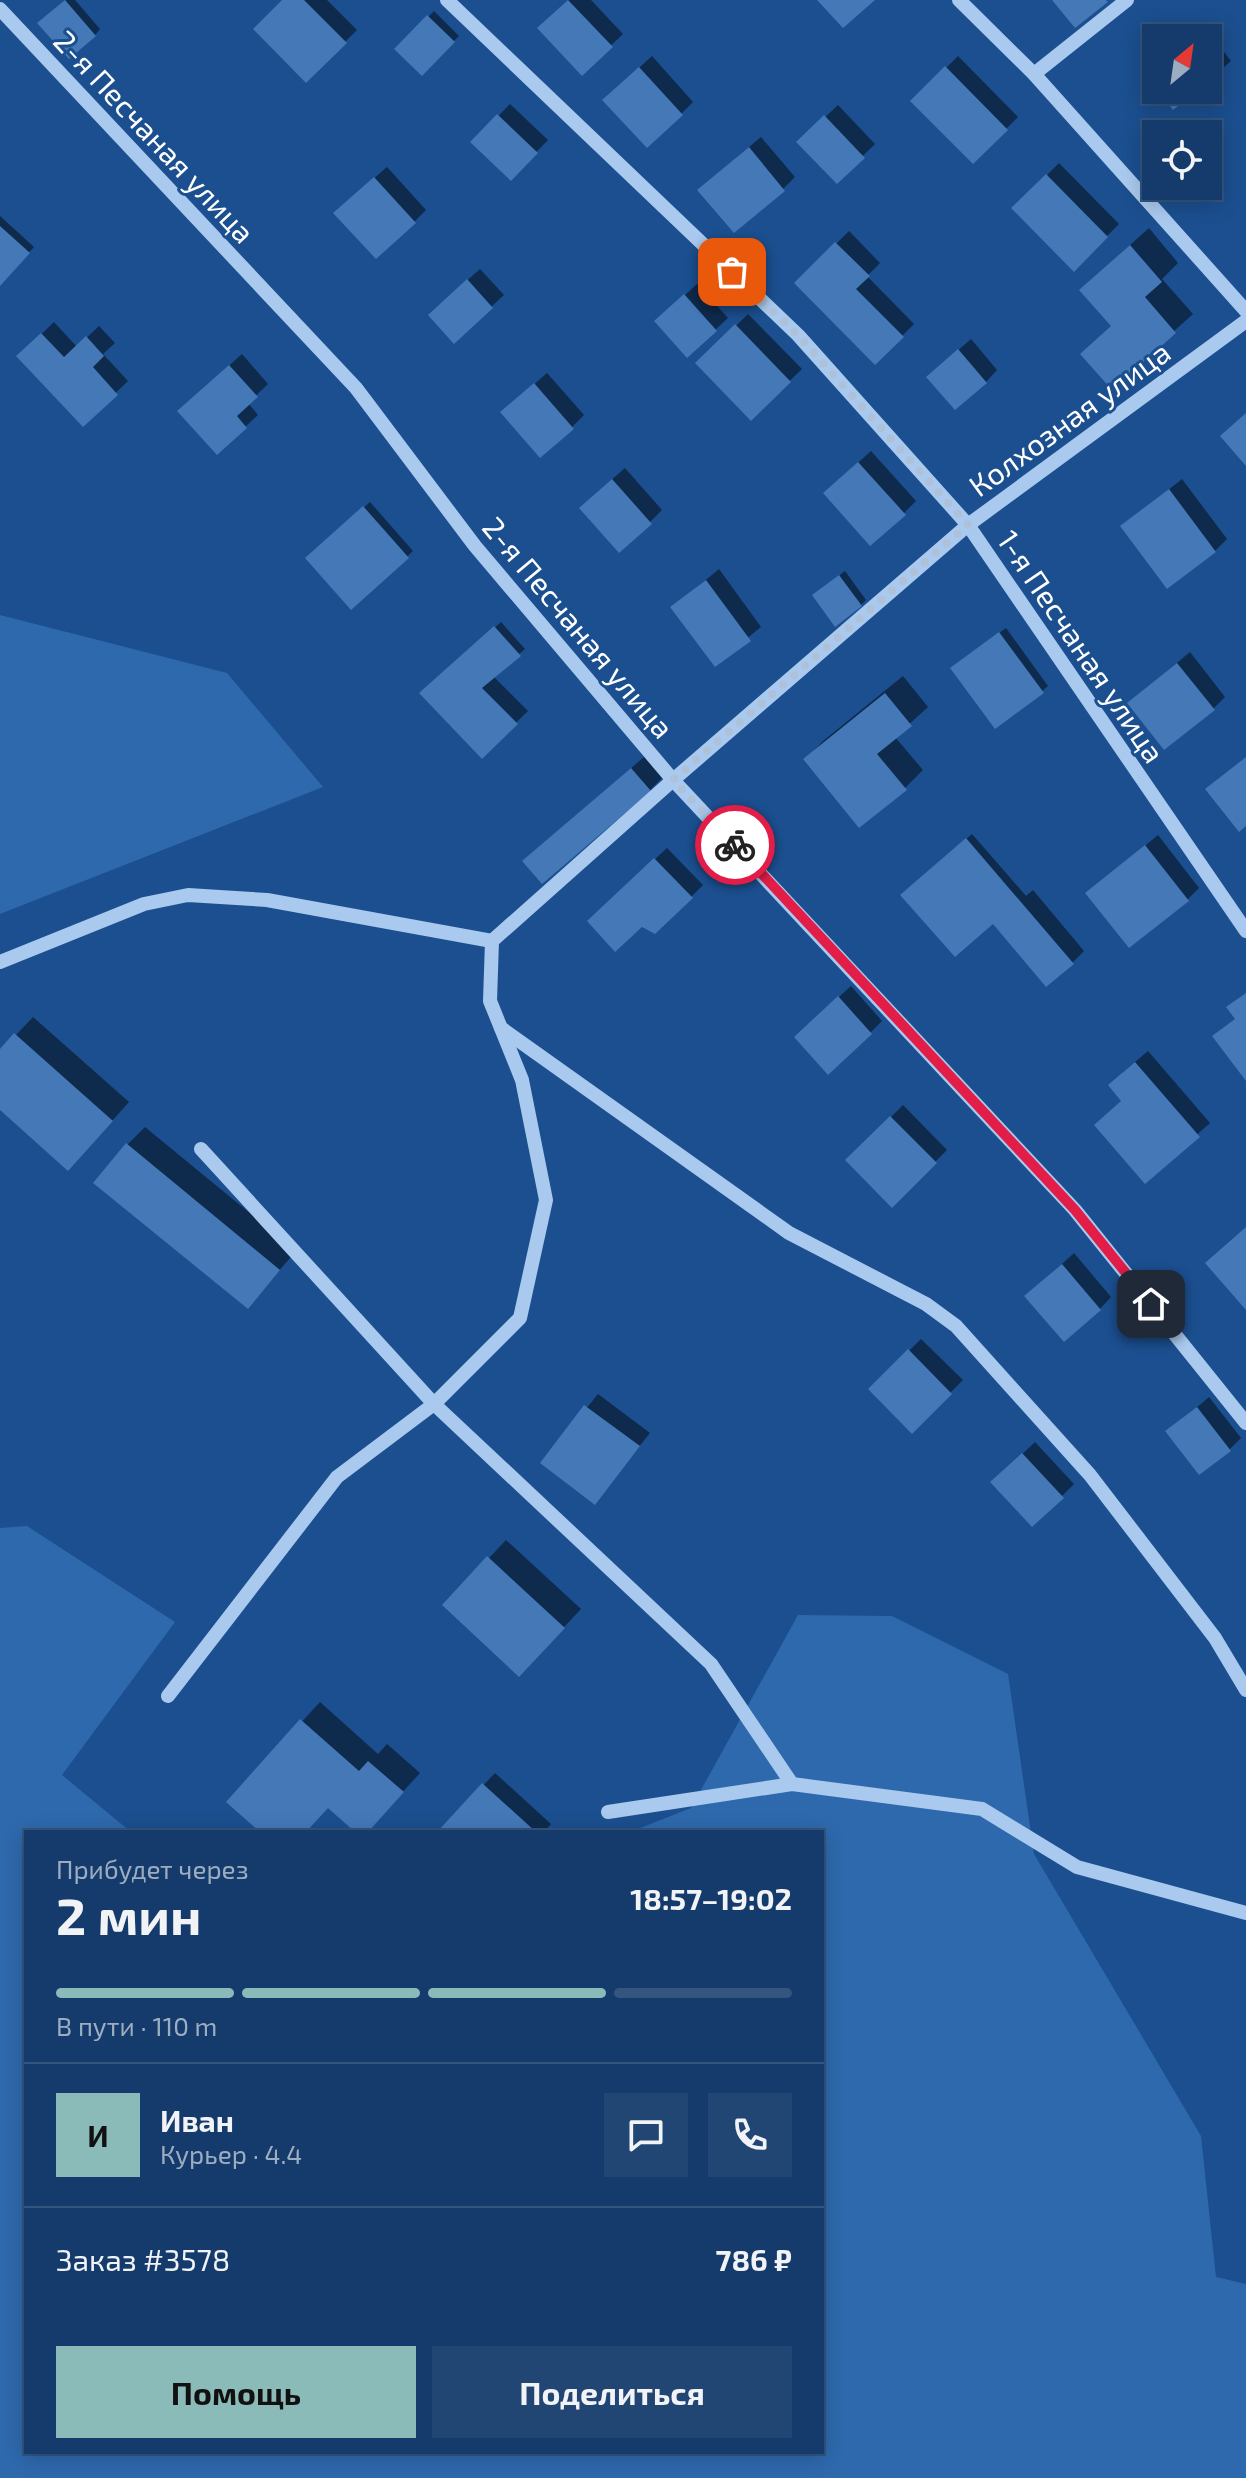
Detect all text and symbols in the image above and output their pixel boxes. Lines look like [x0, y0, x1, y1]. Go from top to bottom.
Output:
street label: 2-я Песчаная улица [46, 22, 263, 250]
north arrow [1142, 24, 1222, 104]
map controls [1142, 24, 1222, 200]
button: locate [1142, 120, 1222, 200]
pin [698, 238, 766, 306]
icon: bag [710, 250, 754, 294]
street label: Колхозная улица [961, 333, 1177, 504]
street label: 2-я Песчаная улица [475, 509, 682, 746]
street label: 1-я Песчаная улица [990, 523, 1173, 770]
courier [695, 805, 775, 885]
icon: bike [713, 823, 757, 867]
pin [1117, 1270, 1185, 1338]
icon: home [1129, 1282, 1173, 1326]
text: Прибудет через [56, 1853, 249, 1884]
text: 18:57–19:02 [630, 1880, 792, 1916]
text: 2 мин [56, 1883, 201, 1945]
text: В пути · 110 m [56, 2010, 217, 2041]
button: chat [604, 2093, 688, 2177]
button: phone [708, 2093, 792, 2177]
text: Иван [160, 2102, 234, 2138]
text: И [87, 2117, 109, 2153]
text: Курьер · 4.4 [160, 2138, 302, 2169]
text: Заказ #3578 [56, 2241, 230, 2277]
text: 786 ₽ [716, 2241, 792, 2277]
button: Помощь [56, 2346, 416, 2438]
button: Поделиться [432, 2346, 792, 2438]

